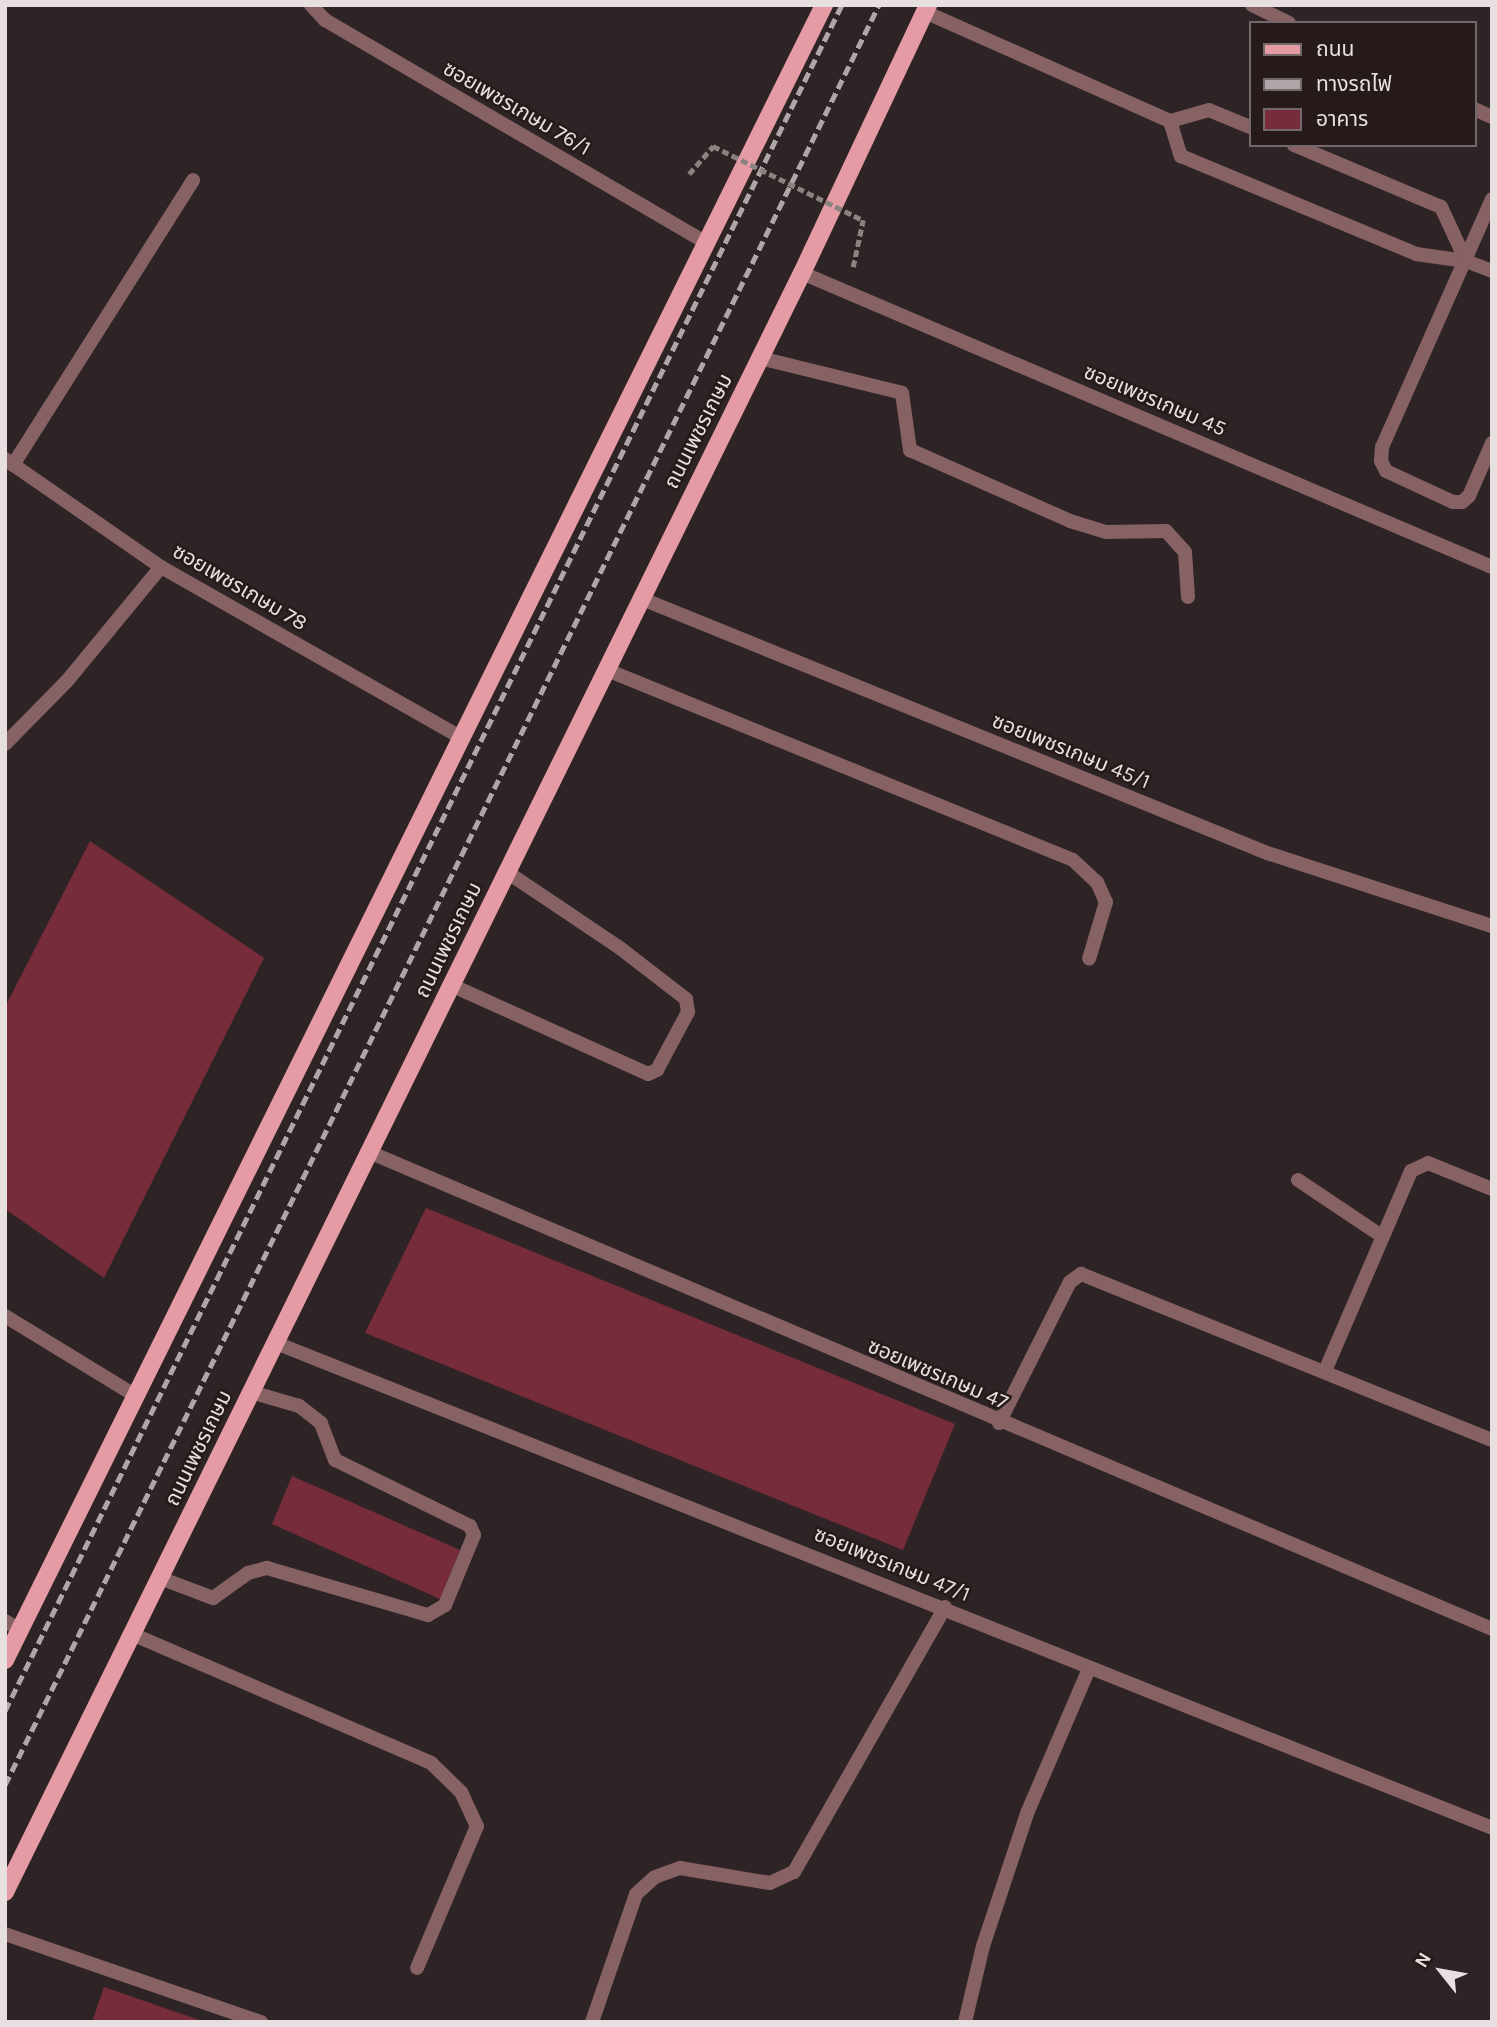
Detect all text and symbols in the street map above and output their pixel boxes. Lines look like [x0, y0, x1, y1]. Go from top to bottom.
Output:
legend [1248, 21, 1476, 147]
text: ถนน [1316, 37, 1354, 61]
street label: ซอยเพชรเกษม 76/1 [439, 55, 595, 161]
text: ทางรถไฟ [1316, 72, 1392, 96]
text: อาคาร [1316, 107, 1368, 131]
street label: ซอยเพชรเกษม 45 [1080, 359, 1230, 441]
street label: ถนนเพชรเกษม [658, 369, 738, 493]
street label: ซอยเพชรเกษม 78 [168, 538, 312, 636]
street label: ซอยเพชรเกษม 45/1 [988, 708, 1154, 794]
street label: ถนนเพชรเกษม [409, 878, 487, 1002]
street label: ซอยเพชรเกษม 47 [864, 1333, 1012, 1415]
street label: ถนนเพชรเกษม [159, 1386, 237, 1510]
street label: ซอยเพชรเกษม 47/1 [810, 1521, 974, 1607]
north arrow [1406, 1936, 1476, 2006]
text: N [1410, 1949, 1436, 1972]

